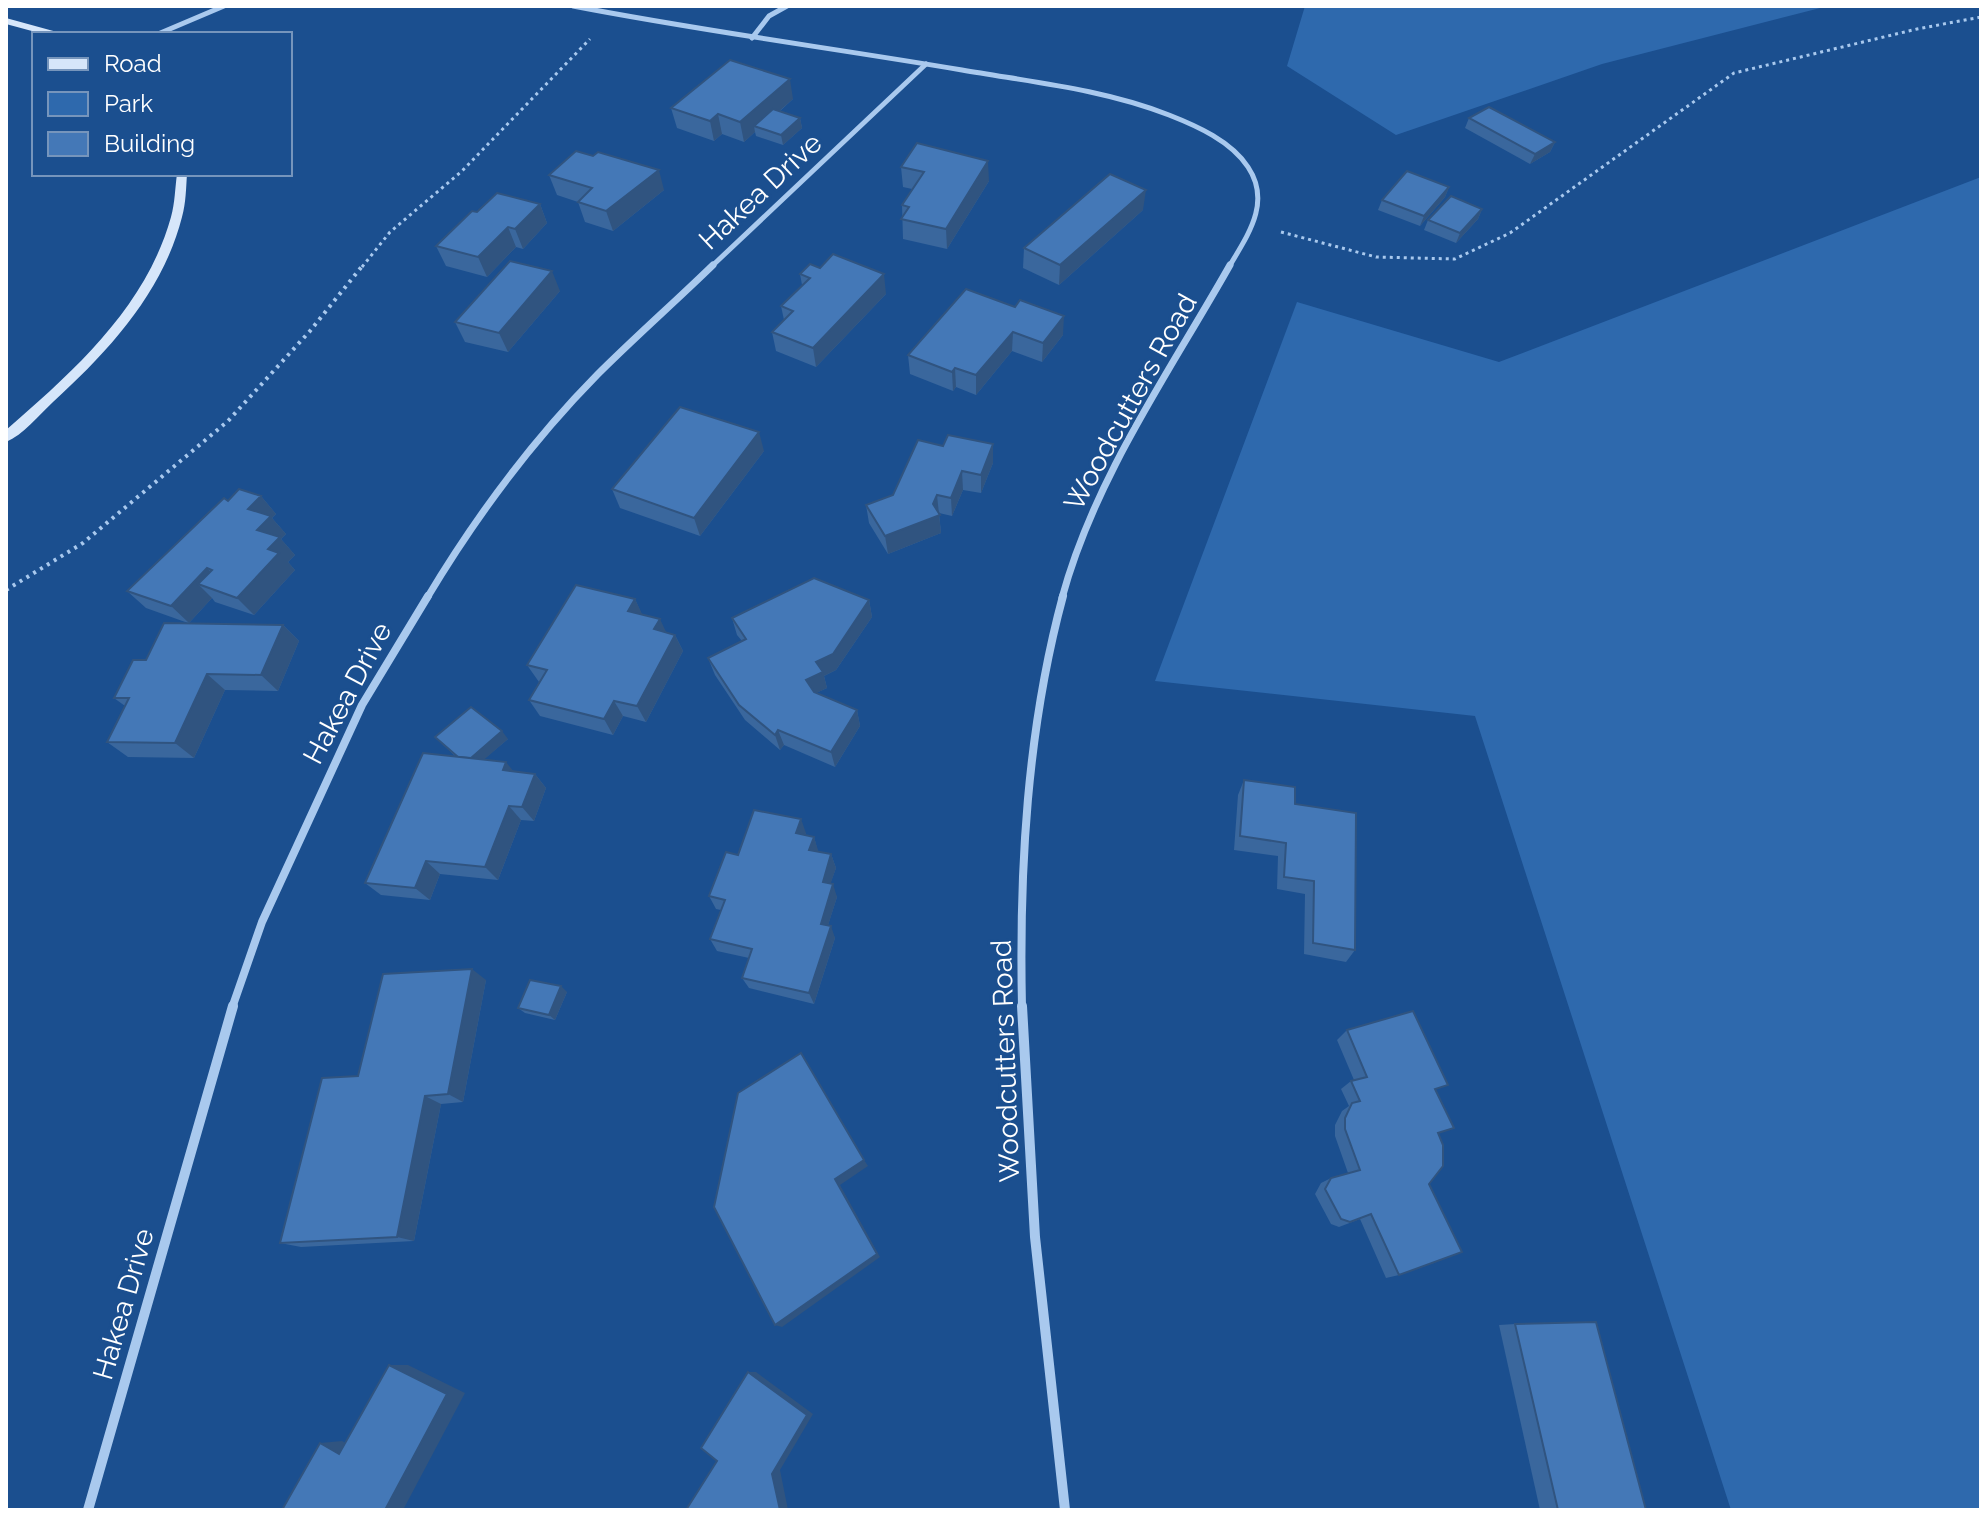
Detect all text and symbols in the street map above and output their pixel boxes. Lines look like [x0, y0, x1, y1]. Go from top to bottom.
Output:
legend [32, 32, 292, 176]
text: Road [104, 49, 162, 78]
text: Park [104, 89, 153, 118]
street label: Hakea Drive [692, 126, 828, 256]
text: Building [104, 129, 195, 158]
street label: Woodcutters Road [1057, 288, 1204, 516]
street label: Hakea Drive [296, 617, 399, 770]
street label: Woodcutters Road [985, 939, 1026, 1183]
street label: Hakea Drive [86, 1225, 161, 1383]

